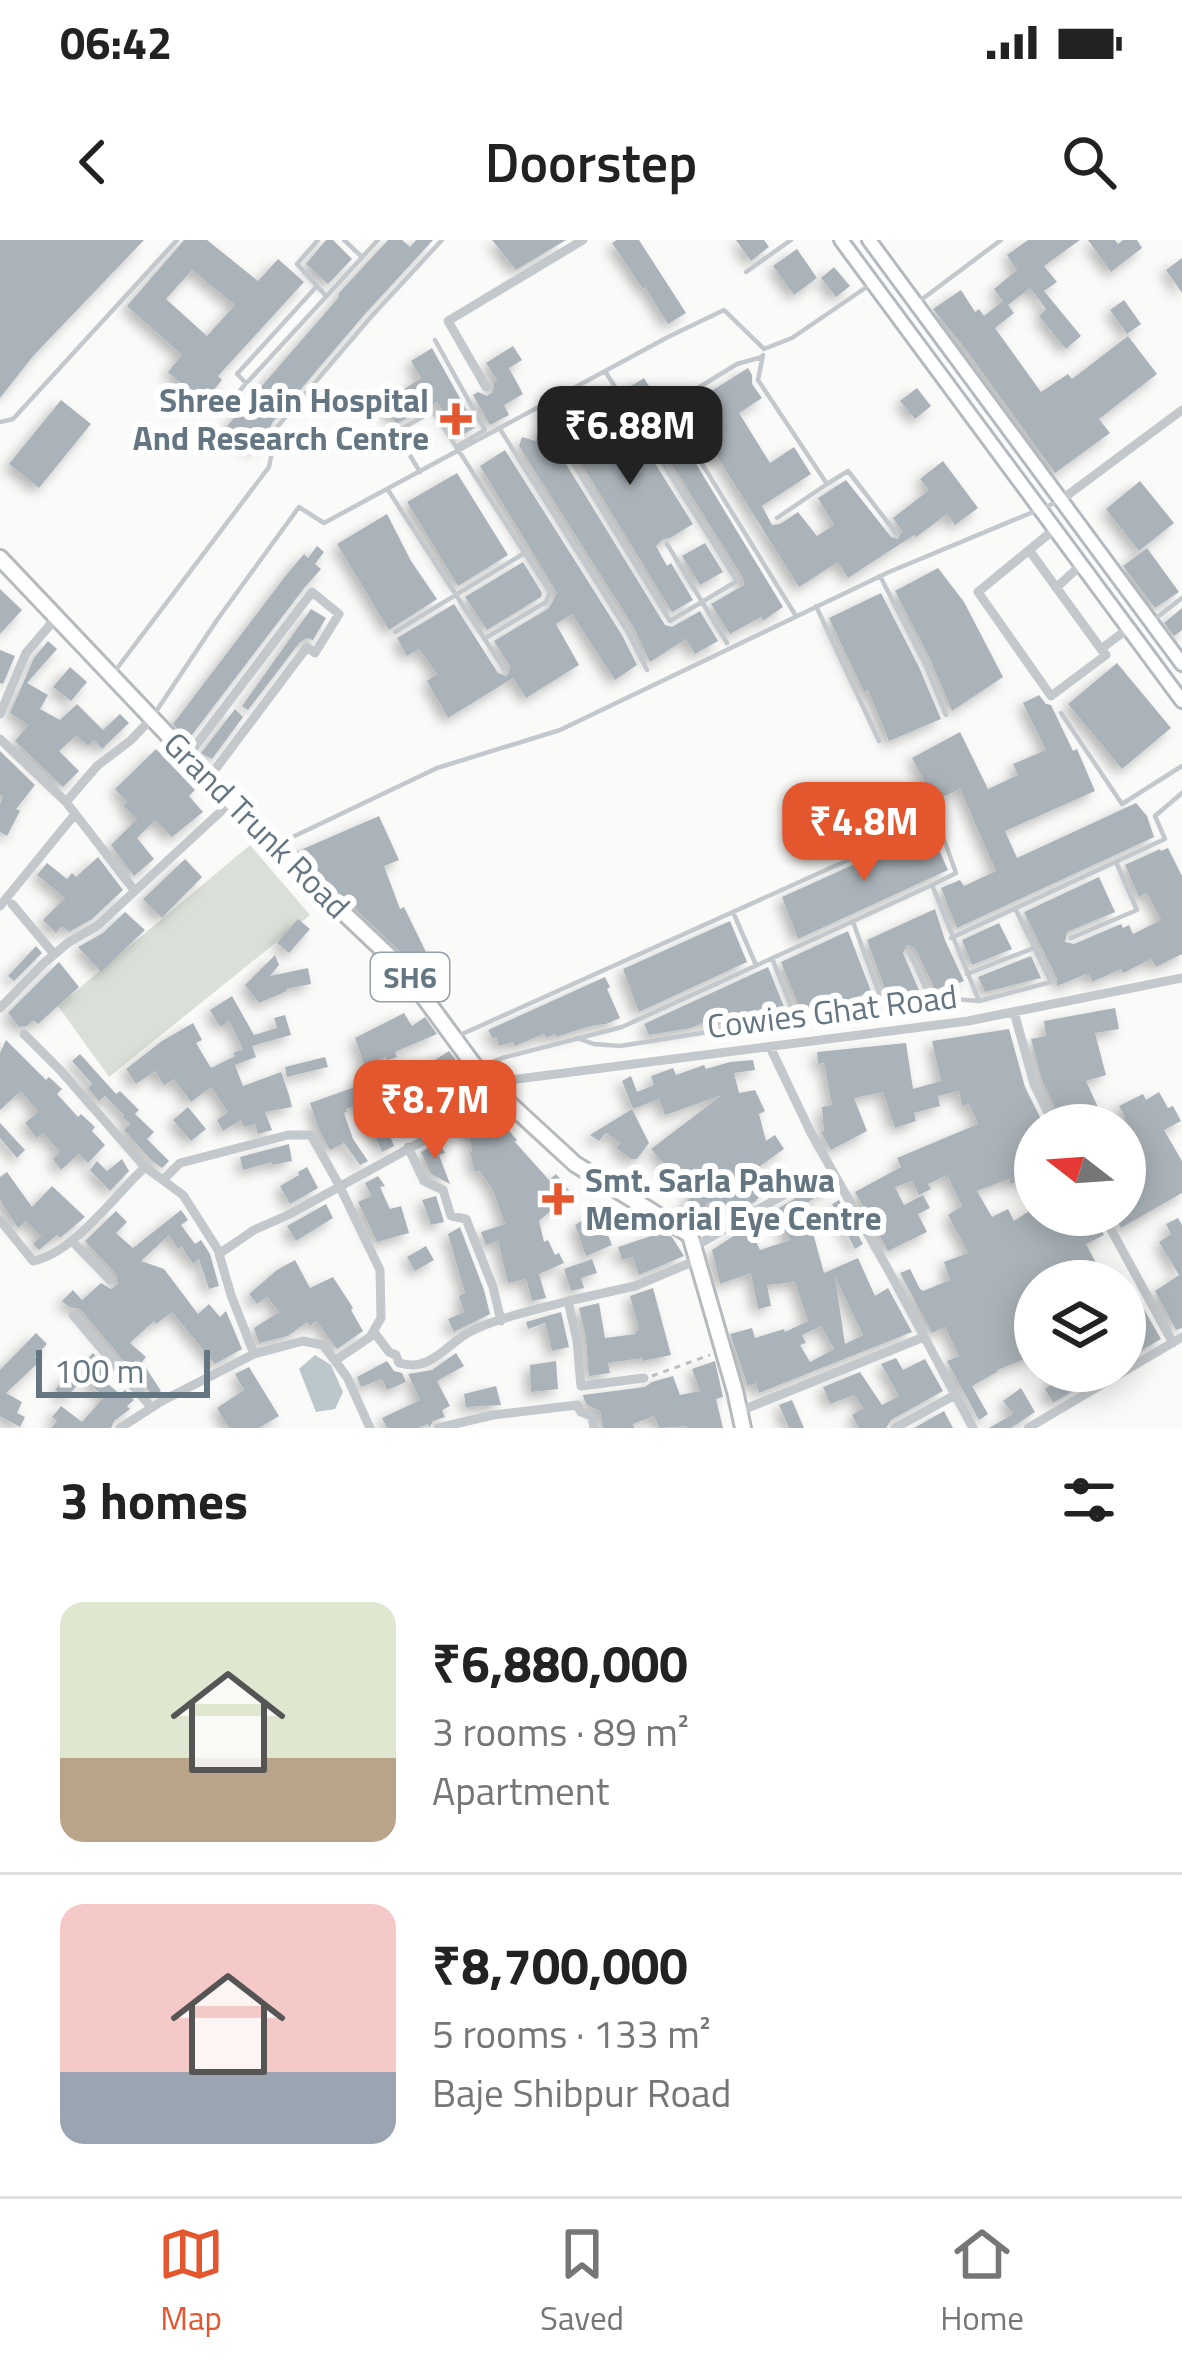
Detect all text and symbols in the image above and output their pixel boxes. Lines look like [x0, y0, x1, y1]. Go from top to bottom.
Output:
text: 06:42 [60, 8, 172, 76]
text: Doorstep [485, 121, 697, 203]
icon: back [60, 129, 126, 195]
icon: search [1056, 129, 1122, 195]
place label: Shree Jain Hospital And Research Centre [133, 375, 429, 463]
pin: ₹6.88M [532, 386, 728, 488]
text: ₹6.88M [564, 395, 696, 454]
marker: Shree Jain Hospital And Research Centre [440, 403, 472, 435]
street label: Grand Trunk Road [152, 720, 362, 930]
pin: ₹4.8M [780, 782, 948, 884]
text: ₹4.8M [809, 791, 919, 850]
road number: SH6 [371, 953, 449, 1001]
street label: Cowies Ghat Road [704, 971, 960, 1051]
pin: ₹8.7M [351, 1060, 519, 1162]
text: ₹8.7M [380, 1069, 490, 1128]
north arrow [1014, 1104, 1146, 1236]
map controls [1014, 1104, 1146, 1392]
place label: Smt. Sarla Pahwa Memorial Eye Centre [585, 1155, 881, 1243]
marker: Smt. Sarla Pahwa Memorial Eye Centre [542, 1183, 574, 1215]
button: layers [1014, 1260, 1146, 1392]
scale bar [36, 1344, 210, 1397]
text: 100 m [54, 1346, 144, 1396]
text: 3 homes [60, 1461, 248, 1539]
icon: filters [1056, 1467, 1122, 1533]
text: ₹6,880,000 [432, 1624, 688, 1702]
icon: home [156, 1650, 300, 1794]
text: 3 rooms · 89 m² [432, 1702, 689, 1761]
text: Apartment [432, 1761, 609, 1820]
text: ₹8,700,000 [432, 1926, 688, 2004]
icon: home [156, 1952, 300, 2096]
text: 5 rooms · 133 m² [432, 2004, 711, 2063]
text: Baje Shibpur Road [432, 2063, 731, 2122]
tab: Map [158, 2221, 224, 2343]
tab: Saved [540, 2221, 624, 2343]
tab: Home [940, 2221, 1024, 2343]

